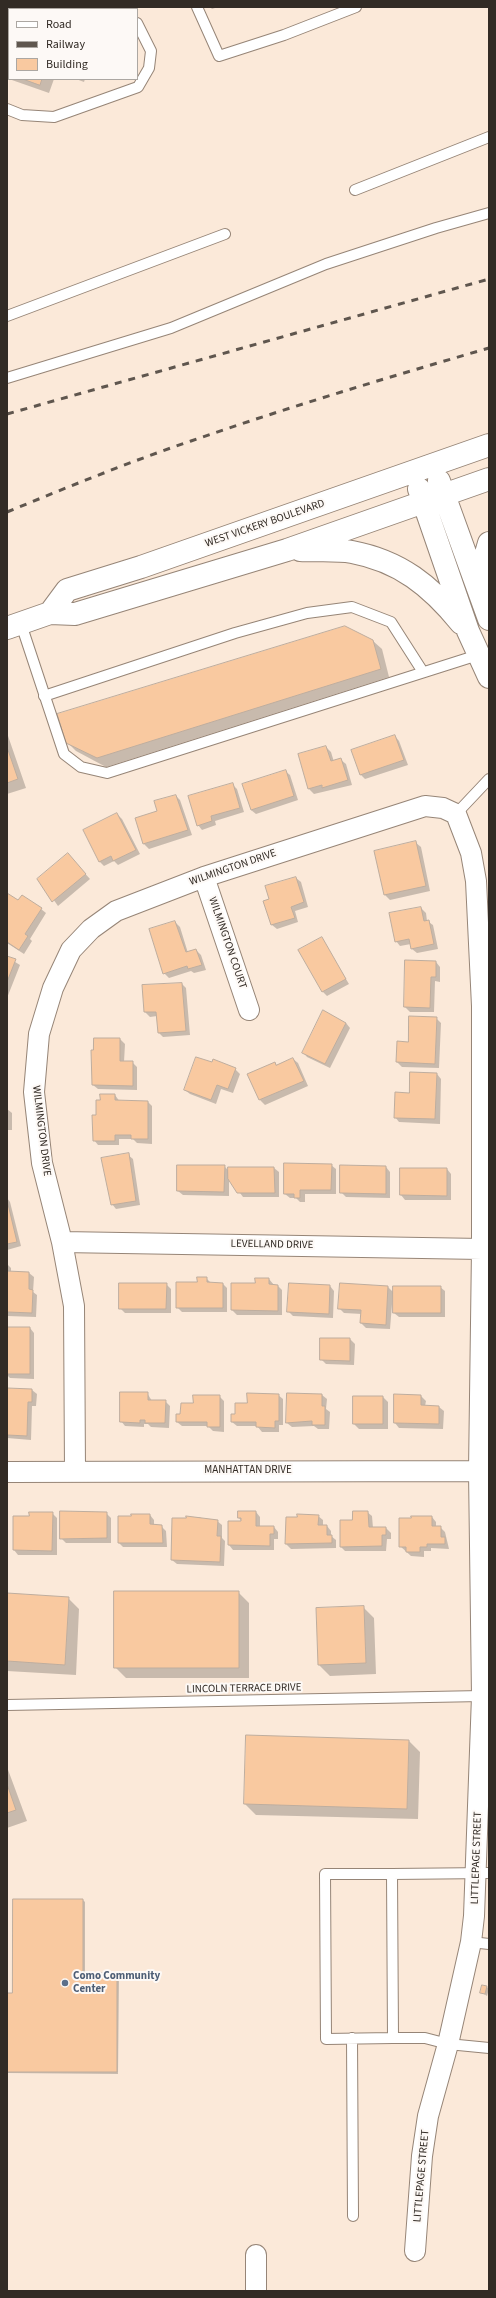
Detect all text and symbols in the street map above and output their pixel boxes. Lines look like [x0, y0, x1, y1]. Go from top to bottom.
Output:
legend [8, 8, 138, 80]
text: Road [46, 16, 72, 33]
text: Railway [46, 36, 85, 53]
text: Building [46, 56, 88, 73]
street label: WEST VICKERY BOULEVARD [204, 497, 326, 551]
street label: WILMINGTON DRIVE [188, 847, 278, 889]
street label: WILMINGTON COURT [205, 895, 249, 991]
street label: WILMINGTON DRIVE [29, 1085, 53, 1177]
street label: LEVELLAND DRIVE [231, 1238, 313, 1252]
street label: MANHATTAN DRIVE [204, 1464, 292, 1478]
street label: LINCOLN TERRACE DRIVE [186, 1681, 302, 1697]
street label: LITTLEPAGE STREET [469, 1811, 485, 1905]
place label: Como Community Center [73, 1970, 160, 1996]
marker: Como Community Center [60, 1978, 70, 1988]
street label: LITTLEPAGE STREET [411, 2129, 433, 2223]

